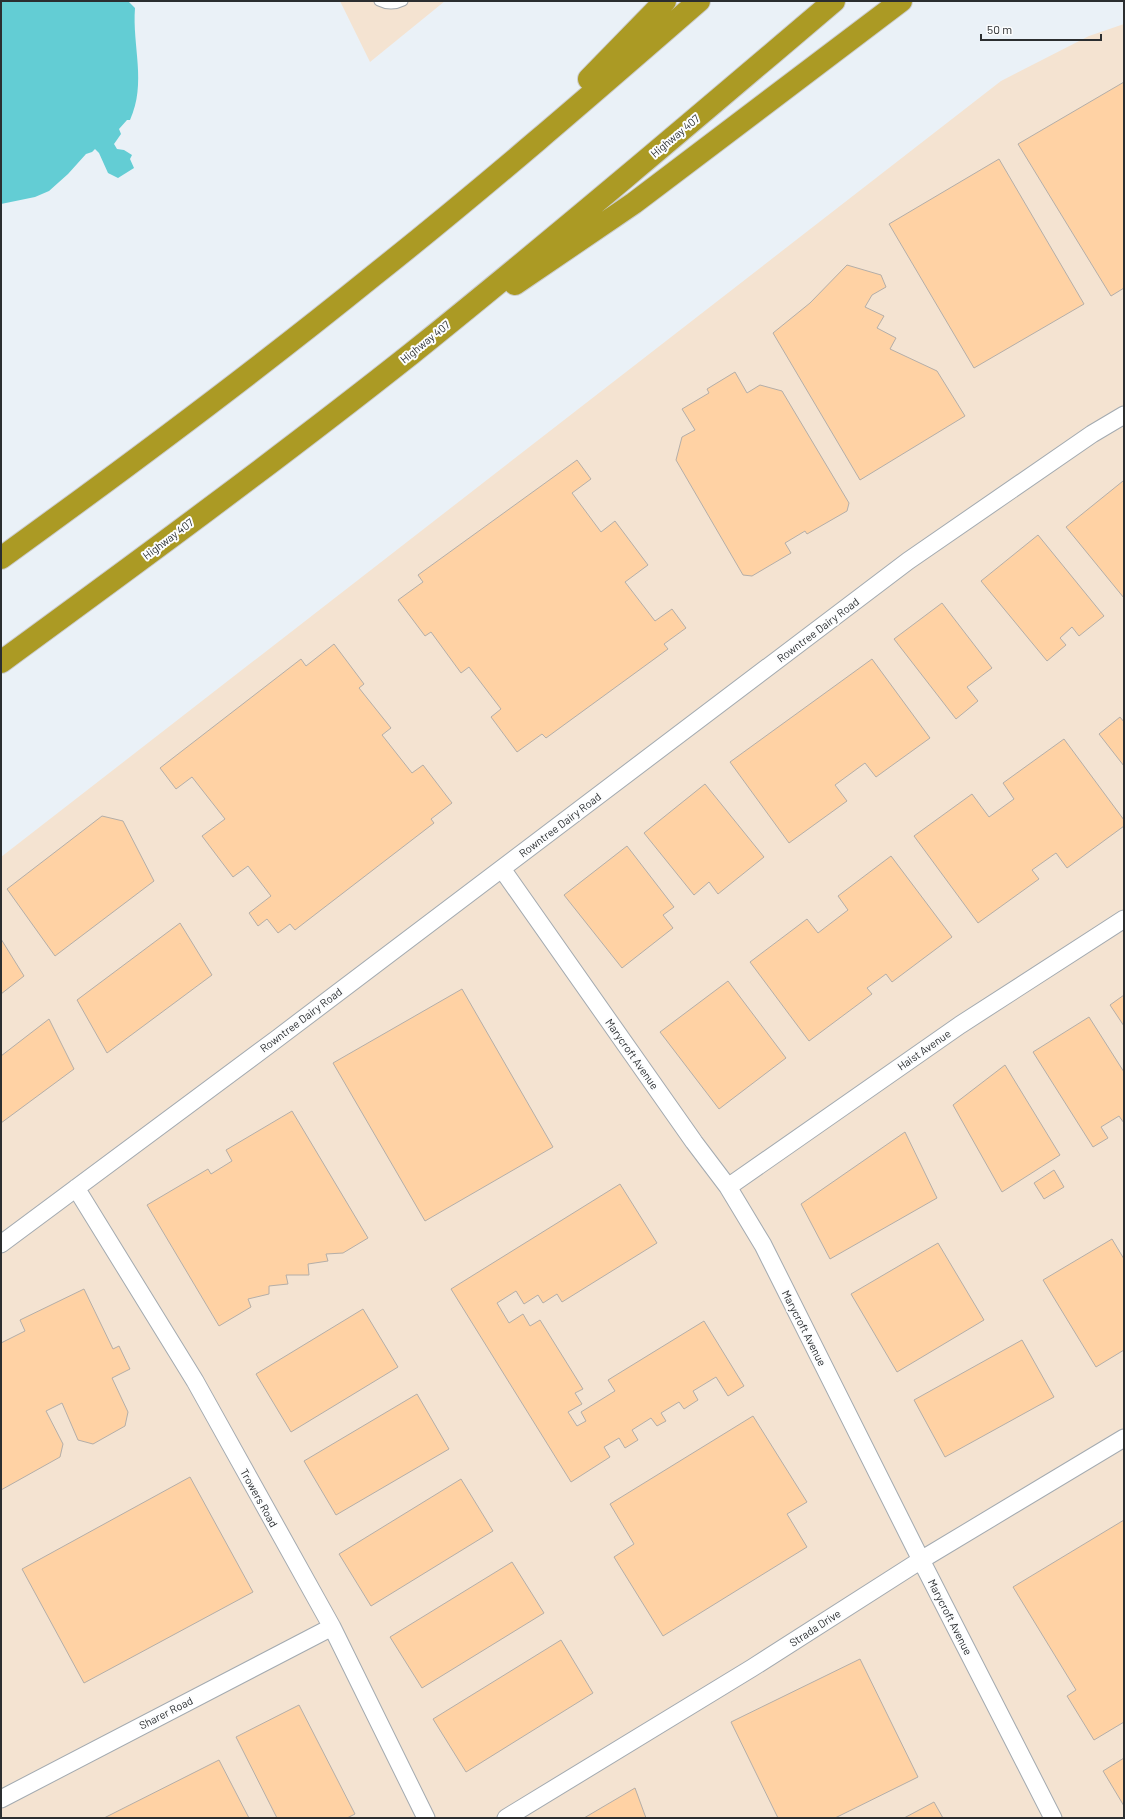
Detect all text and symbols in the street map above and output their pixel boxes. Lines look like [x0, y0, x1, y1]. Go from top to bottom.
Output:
scale bar [981, 16, 1101, 42]
text: 50 m [987, 22, 1012, 36]
street label: Highway 407 [648, 111, 702, 160]
street label: Highway 407 [397, 318, 452, 365]
street label: Highway 407 [140, 515, 196, 562]
street label: Rowntree Dairy Road [774, 595, 861, 665]
street label: Rowntree Dairy Road [516, 790, 603, 860]
street label: Rowntree Dairy Road [257, 985, 344, 1055]
street label: Marycroft Avenue [603, 1016, 662, 1092]
street label: Haist Avenue [895, 1026, 953, 1073]
street label: Marycroft Avenue [780, 1288, 829, 1368]
street label: Trowers Road [238, 1466, 281, 1529]
street label: Marycroft Avenue [926, 1577, 975, 1657]
street label: Strada Drive [787, 1606, 843, 1649]
street label: Sharer Road [137, 1694, 195, 1732]

